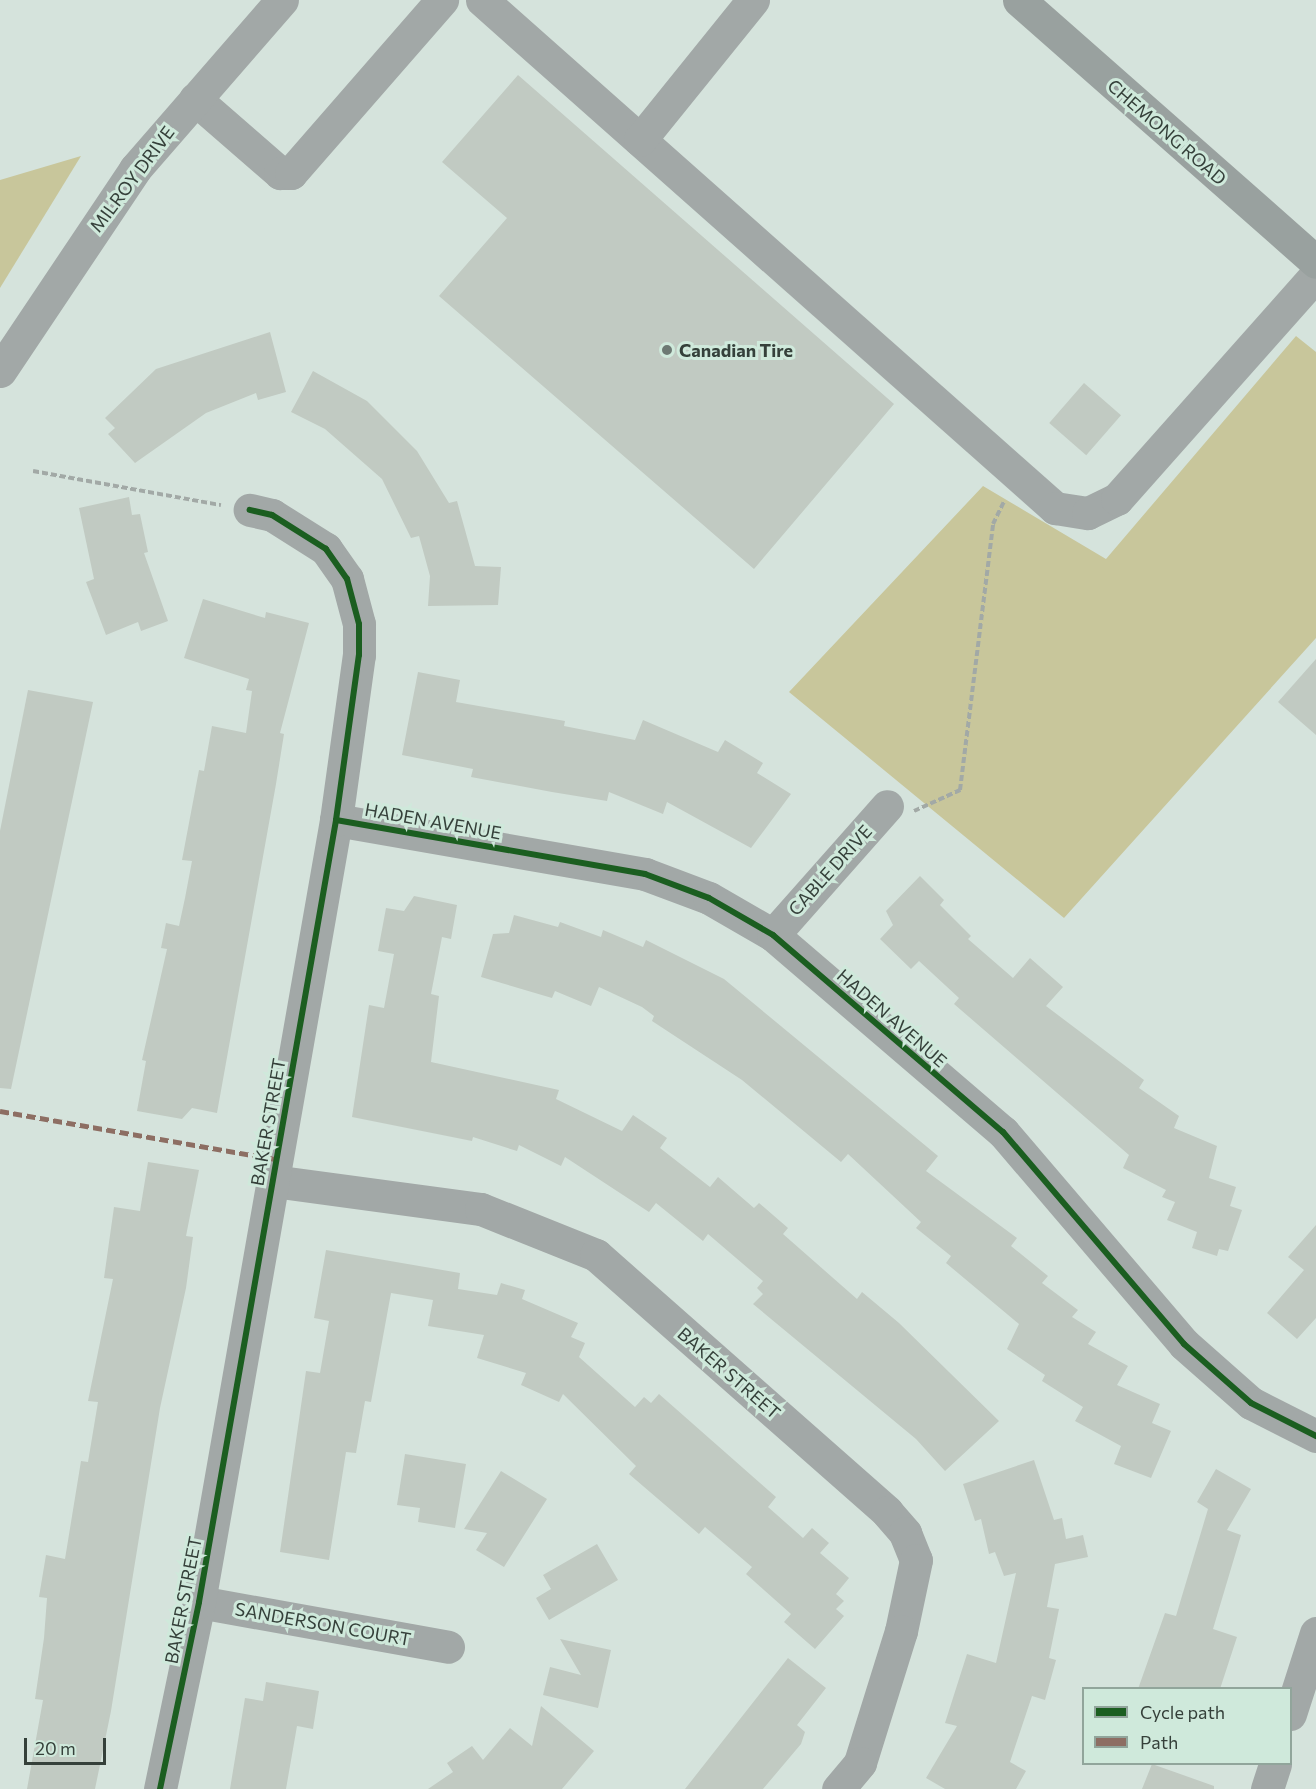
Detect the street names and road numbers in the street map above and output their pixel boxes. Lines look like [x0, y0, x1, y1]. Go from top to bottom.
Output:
street label: CHEMONG ROAD [1103, 75, 1231, 189]
street label: MILROY DRIVE [85, 122, 179, 236]
street label: HADEN AVENUE [363, 798, 503, 844]
street label: CABLE DRIVE [784, 820, 876, 920]
street label: HADEN AVENUE [833, 964, 951, 1072]
street label: BAKER STREET [246, 1057, 290, 1187]
street label: BAKER STREET [673, 1323, 785, 1423]
street label: BAKER STREET [160, 1535, 206, 1665]
street label: SANDERSON COURT [233, 1598, 413, 1650]

